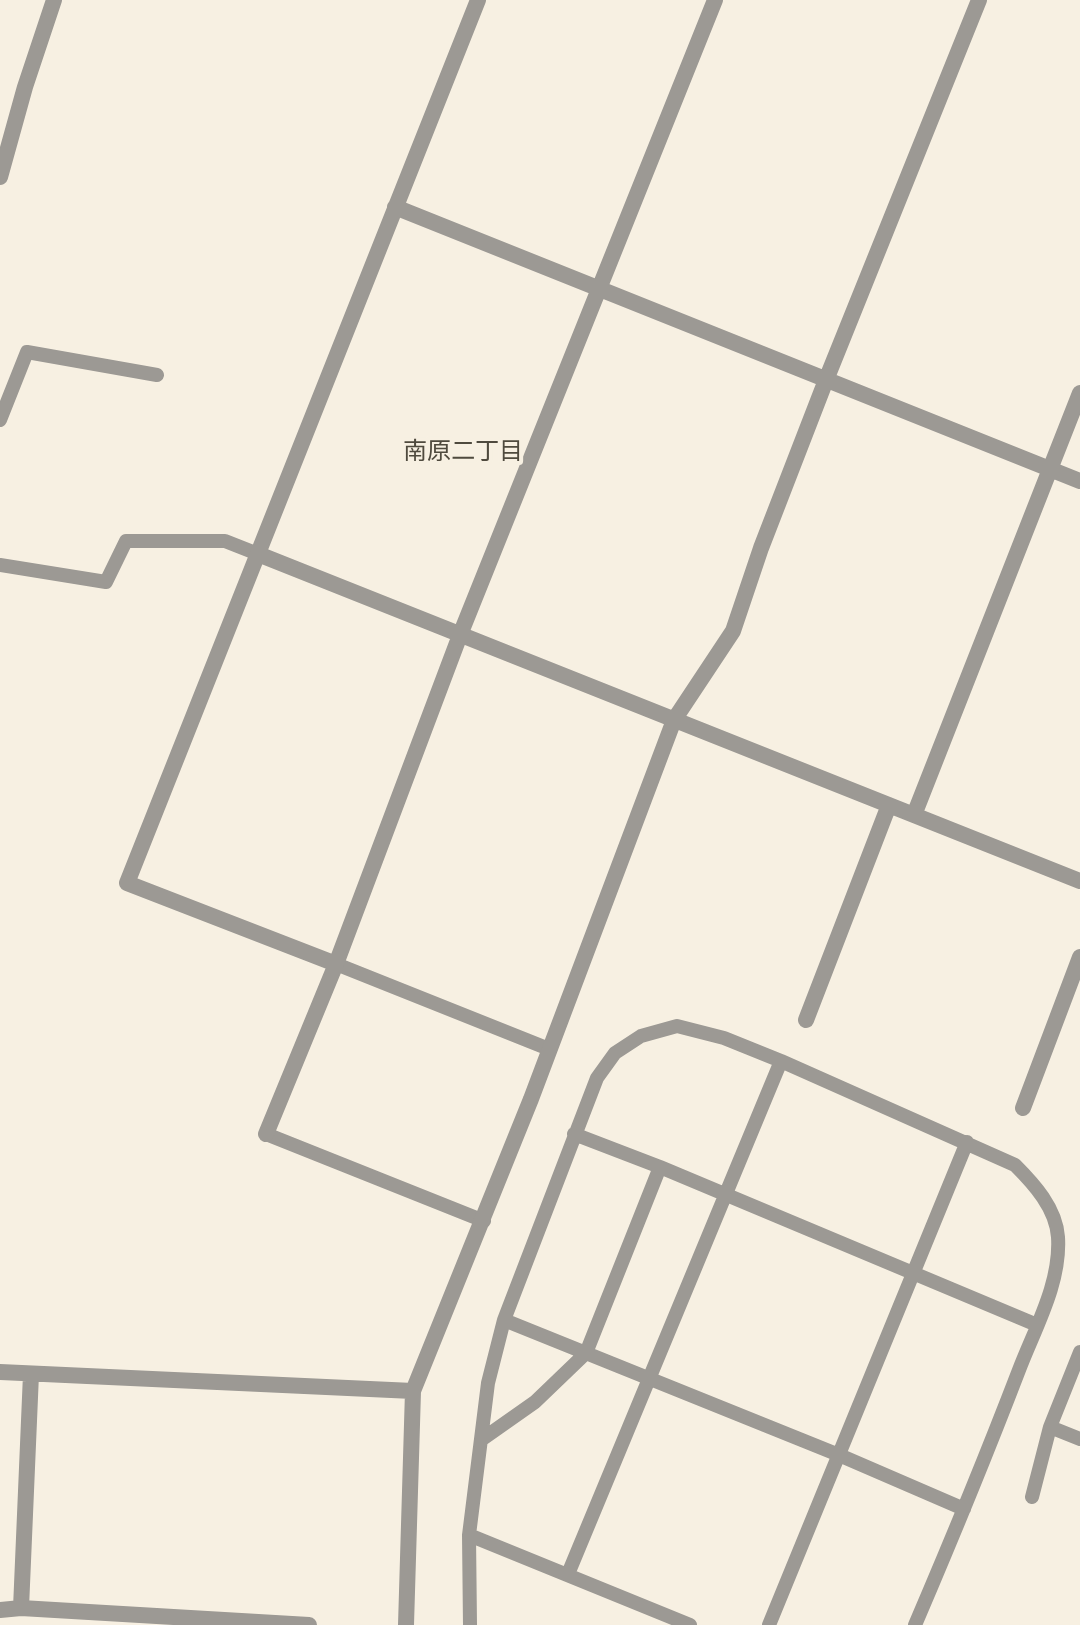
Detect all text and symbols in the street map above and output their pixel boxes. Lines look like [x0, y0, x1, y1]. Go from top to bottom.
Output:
district label: 南原二丁目 [403, 438, 523, 466]

